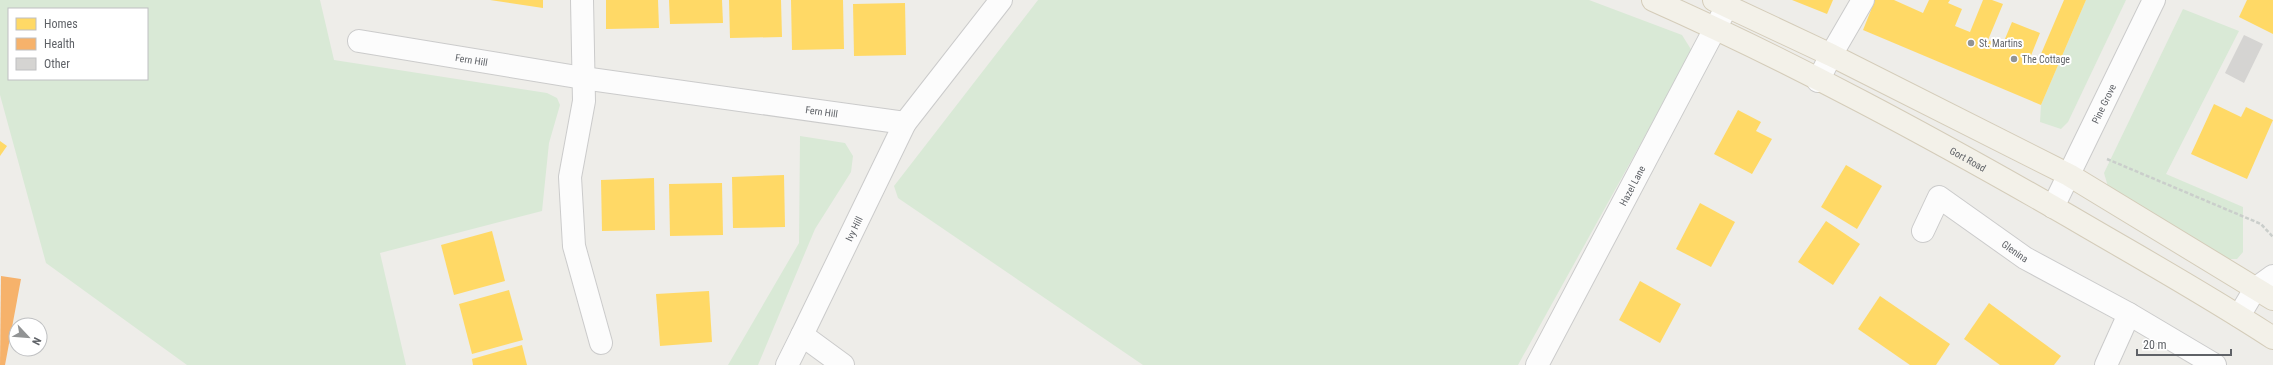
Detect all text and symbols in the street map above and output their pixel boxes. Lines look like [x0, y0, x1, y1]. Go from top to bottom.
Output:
legend [8, 8, 148, 80]
text: Homes [44, 17, 78, 31]
text: Health [44, 37, 75, 51]
marker: St. Martins [1966, 38, 1976, 48]
place label: St. Martins [1979, 38, 2023, 49]
street label: Fern Hill [454, 52, 488, 68]
marker: The Cottage [2009, 54, 2019, 64]
place label: The Cottage [2022, 54, 2070, 65]
text: Other [44, 57, 70, 71]
street label: Pine Grove [2090, 82, 2118, 125]
street label: Fern Hill [805, 104, 839, 120]
street label: Gort Road [1948, 145, 1988, 174]
street label: Hazel Lane [1617, 164, 1648, 208]
street label: Ivy Hill [843, 215, 865, 243]
street label: Glenina [2000, 238, 2030, 265]
north arrow [8, 317, 48, 357]
scale bar [2137, 331, 2231, 357]
text: N [29, 335, 44, 347]
text: 20 m [2143, 338, 2167, 352]

